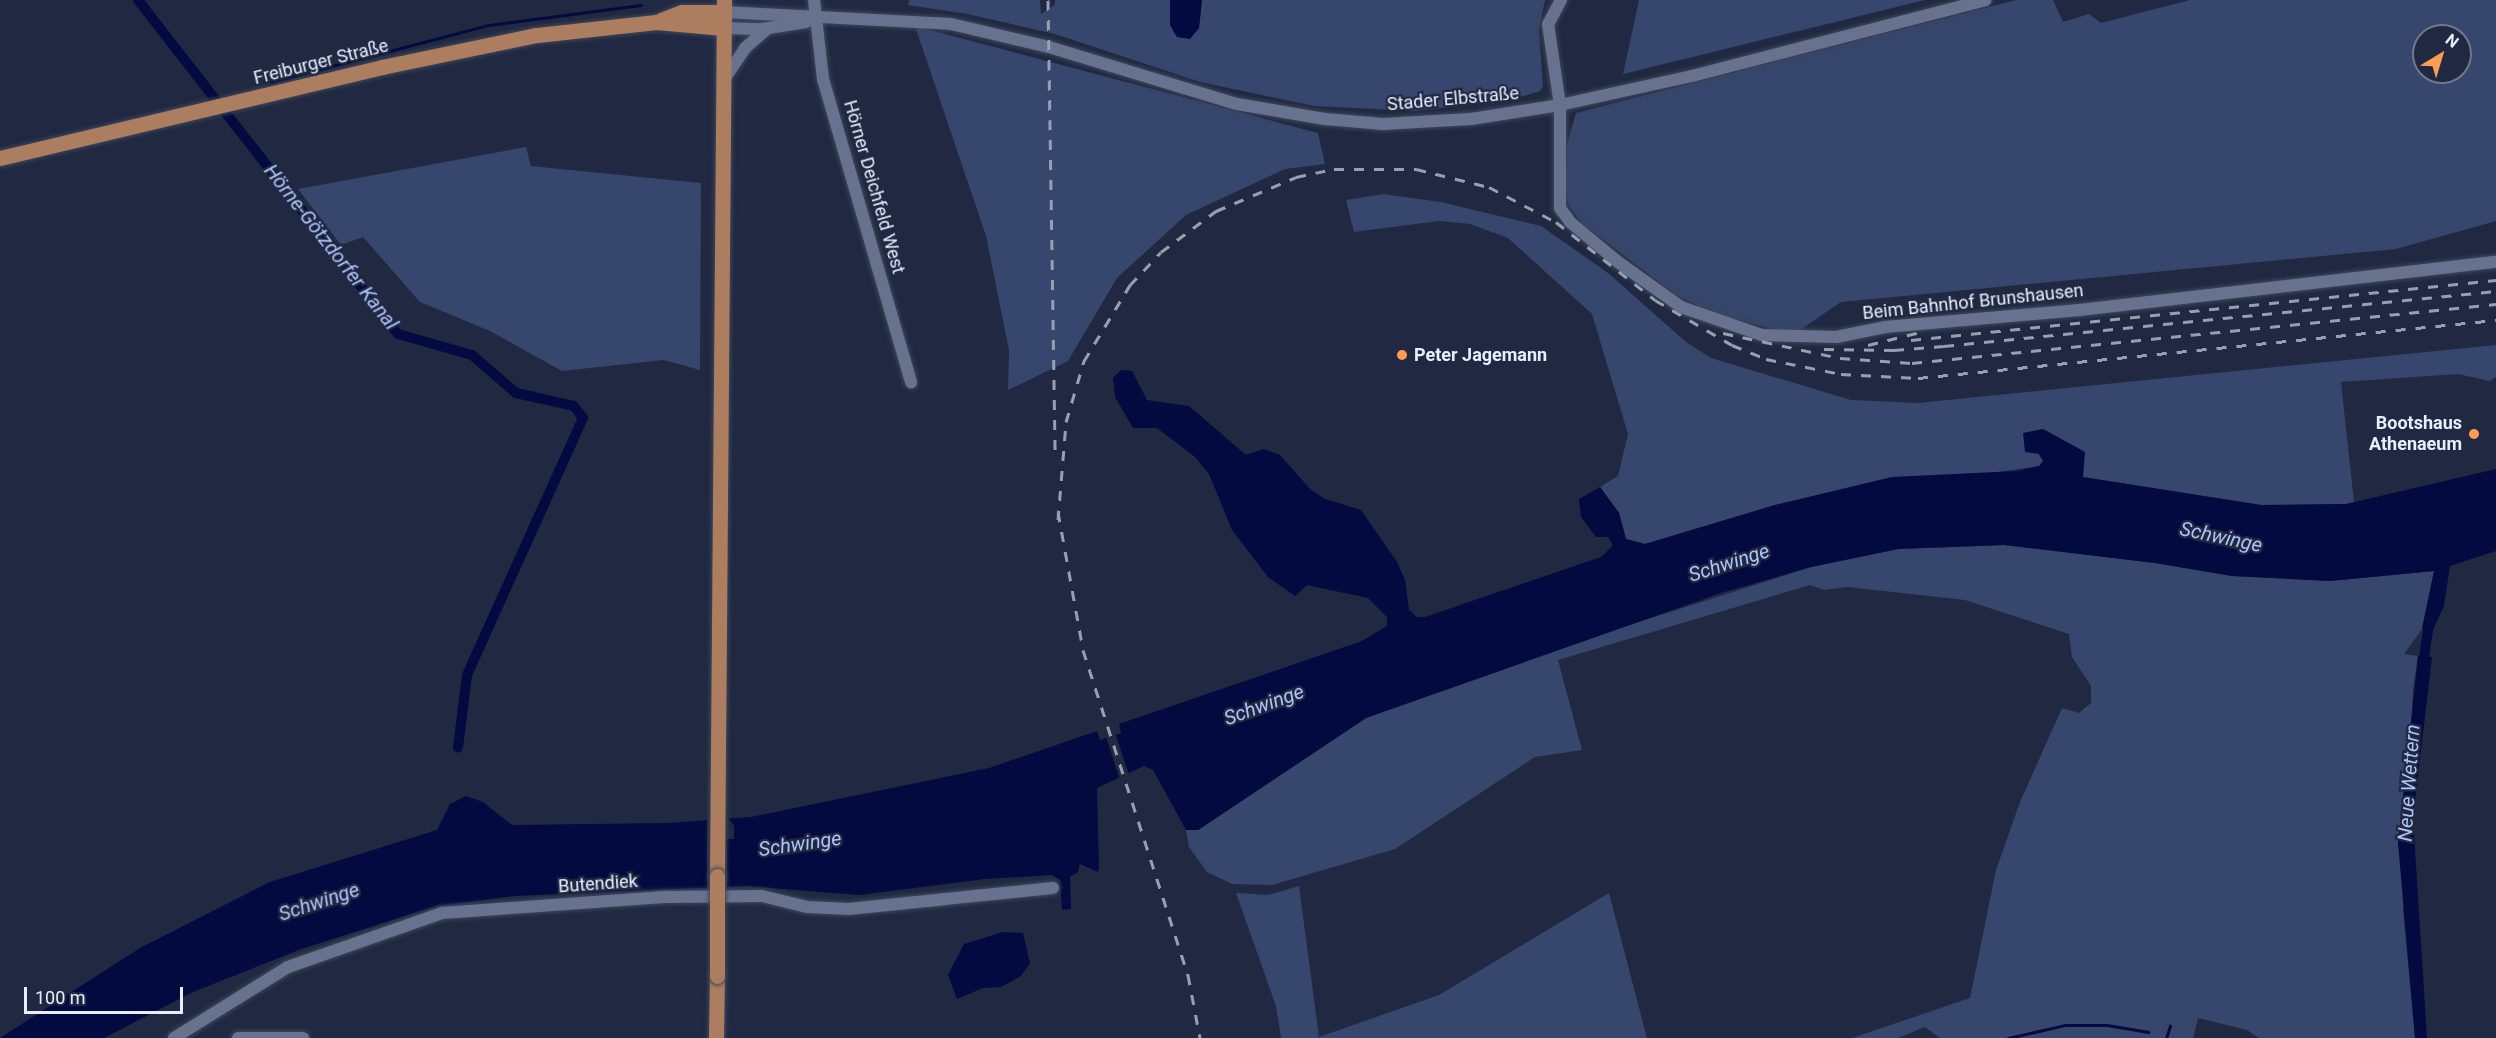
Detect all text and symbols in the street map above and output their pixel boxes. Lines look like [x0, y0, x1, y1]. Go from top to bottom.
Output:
north arrow [2412, 24, 2472, 84]
text: N [2442, 30, 2462, 52]
street label: Freiburger Straße [251, 35, 391, 89]
street label: Stader Elbstraße [1386, 82, 1520, 116]
street label: Hörner Deichfeld West [839, 98, 909, 276]
water label: Hörne-Götzdorfer Kanal [259, 159, 403, 335]
street label: Beim Bahnhof Brunshausen [1861, 280, 2085, 324]
place label: Peter Jagemann [1414, 344, 1547, 366]
marker: Peter Jagemann [1395, 348, 1409, 362]
place label: Bootshaus Athenaeum [2369, 413, 2462, 456]
marker: Bootshaus Athenaeum [2467, 427, 2481, 441]
water label: Schwinge [2178, 517, 2264, 557]
water label: Schwinge [1686, 539, 1772, 587]
water label: Schwinge [1221, 679, 1307, 731]
water label: Neue Wettern [2393, 724, 2425, 842]
water label: Schwinge [757, 826, 843, 862]
street label: Butendiek [557, 870, 639, 898]
water label: Schwinge [276, 878, 362, 926]
scale bar [27, 975, 186, 1013]
text: 100 m [35, 987, 86, 1008]

